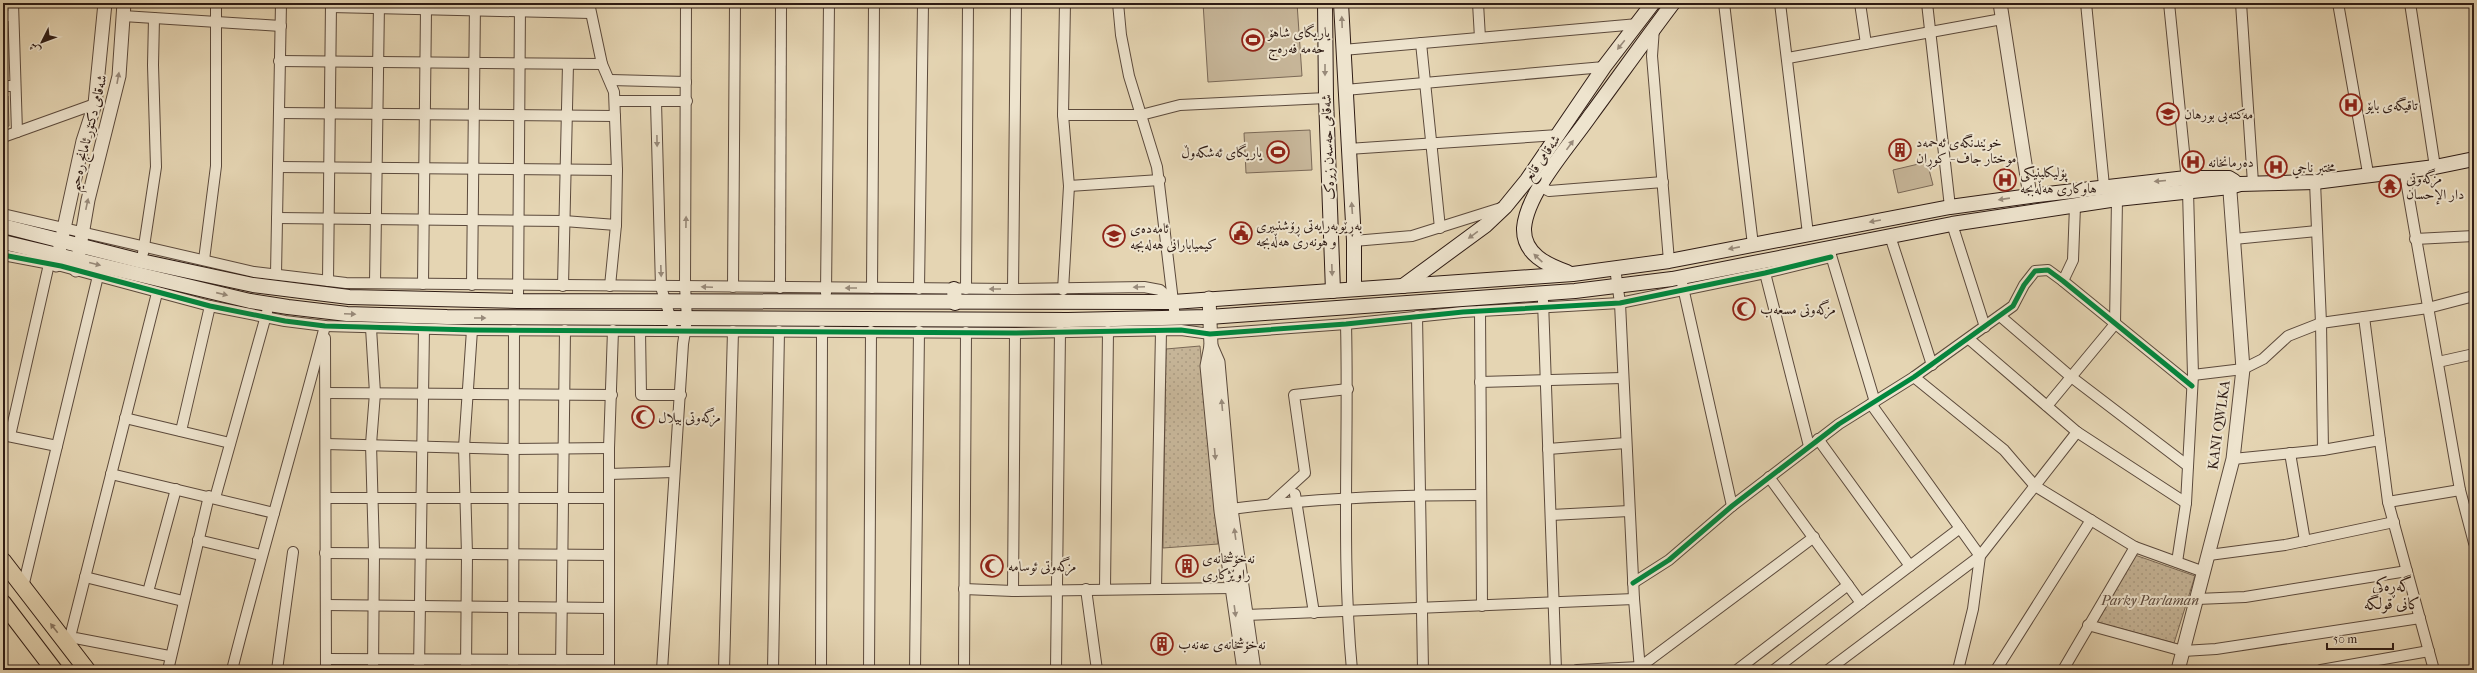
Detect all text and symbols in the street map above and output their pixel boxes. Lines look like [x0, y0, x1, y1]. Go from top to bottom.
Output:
one-way arrow [1339, 16, 1346, 28]
north arrow [22, 22, 62, 62]
place label: یاریگای شاهۆ حەمە فەرەج [1266, 23, 1331, 61]
sports icon: یاریگای شاهۆ حەمە فەرەج [1240, 27, 1266, 53]
text: ش [26, 40, 43, 57]
one-way arrow [1617, 40, 1626, 51]
one-way arrow [1322, 64, 1329, 76]
one-way arrow [115, 72, 121, 84]
street label: شەقامی دکتۆر ئامانج رەحیم [65, 73, 116, 194]
hospital icon: تاقیگەی بایۆ [2338, 92, 2364, 118]
street label: شەقامی حەسەن زیرەک [1318, 94, 1338, 200]
place label: تاقیگەی بایۆ [2364, 97, 2418, 114]
school or university icon: مەکتەبی بورهان [2155, 101, 2181, 127]
place label: مەکتەبی بورهان [2184, 106, 2253, 124]
street label: شەقامی قانع [1520, 132, 1568, 187]
place label: خوێندنگەی ئەحمەد موختار جاف - کوڕان [1916, 134, 2016, 170]
one-way arrow [654, 135, 660, 148]
building icon: خوێندنگەی ئەحمەد موختار جاف - کوڕان [1887, 137, 1913, 163]
sports icon: یاریگای ئەشکەوڵ [1265, 139, 1291, 165]
one-way arrow [1566, 140, 1574, 150]
place label: یاریگای ئەشکەوڵ [1181, 143, 1263, 161]
hospital icon: دەرمانخانە [2180, 149, 2206, 175]
place label: دەرمانخانە [2208, 154, 2254, 171]
hospital icon: مختبر ناجي [2263, 154, 2289, 180]
place label: مختبر ناجي [2292, 159, 2336, 179]
place label: پۆلیکلینیکی هاوکاری هەڵەبجە [2020, 164, 2097, 197]
hospital icon: پۆلیکلینیکی هاوکاری هەڵەبجە [1992, 167, 2018, 193]
place label: مزگەوتی دار الإحسان [2406, 168, 2464, 205]
temple icon: مزگەوتی دار الإحسان [2377, 173, 2403, 199]
one-way arrow [2154, 177, 2167, 184]
one-way arrow [1998, 197, 2010, 203]
one-way arrow [85, 198, 91, 210]
one-way arrow [1348, 202, 1355, 214]
one-way arrow [682, 216, 689, 228]
place label: بەڕێوبەرایەتی ڕۆشنبیری و هونەری هەڵەبجە [1256, 217, 1362, 250]
one-way arrow [1869, 218, 1882, 224]
place label: ئامەدەی کیمیابارانی هەلەبجە [1130, 220, 1217, 253]
public building icon: بەڕێوبەرایەتی ڕۆشنبیری و هونەری هەڵەبجە [1228, 220, 1254, 246]
school or university icon: ئامەدەی کیمیابارانی هەلەبجە [1101, 223, 1127, 249]
one-way arrow [1467, 230, 1478, 239]
one-way arrow [1728, 246, 1740, 252]
one-way arrow [1533, 253, 1543, 262]
one-way arrow [89, 262, 102, 268]
one-way arrow [1329, 264, 1336, 276]
one-way arrow [657, 265, 664, 277]
one-way arrow [700, 284, 713, 290]
one-way arrow [1133, 284, 1145, 291]
one-way arrow [844, 285, 857, 291]
one-way arrow [988, 286, 1001, 292]
one-way arrow [216, 292, 228, 298]
mosque icon: مزگەوتی مسعەب [1731, 296, 1757, 322]
place label: مزگەوتی مسعەب [1760, 299, 1836, 319]
one-way arrow [344, 310, 356, 317]
one-way arrow [474, 314, 486, 321]
street label: KANI QWLKA [2204, 378, 2234, 471]
one-way arrow [1218, 399, 1225, 411]
mosque icon: مزگەوتی بیلال [630, 404, 656, 430]
place label: مزگەوتی بیلال [658, 407, 721, 427]
one-way arrow [1212, 448, 1218, 460]
one-way arrow [1232, 528, 1238, 540]
place label: نەخۆشخانەی راوێژکاری [1202, 550, 1255, 583]
mosque icon: مزگەوتی ئوسامە [979, 553, 1005, 579]
building icon: نەخۆشخانەی راوێژکاری [1174, 553, 1200, 579]
place label: مزگەوتی ئوسامە [1008, 556, 1077, 576]
district label: گەڕەکی کانی قولگە [2364, 574, 2420, 614]
park label: Parky Parlaman [2100, 592, 2199, 609]
one-way arrow [1232, 605, 1238, 617]
one-way arrow [51, 623, 59, 633]
scale bar [2327, 625, 2393, 651]
building icon: نەخۆشخانەی عەنەب [1149, 631, 1175, 657]
text: 50 m [2333, 632, 2357, 646]
place label: نەخۆشخانەی عەنەب [1178, 636, 1266, 653]

